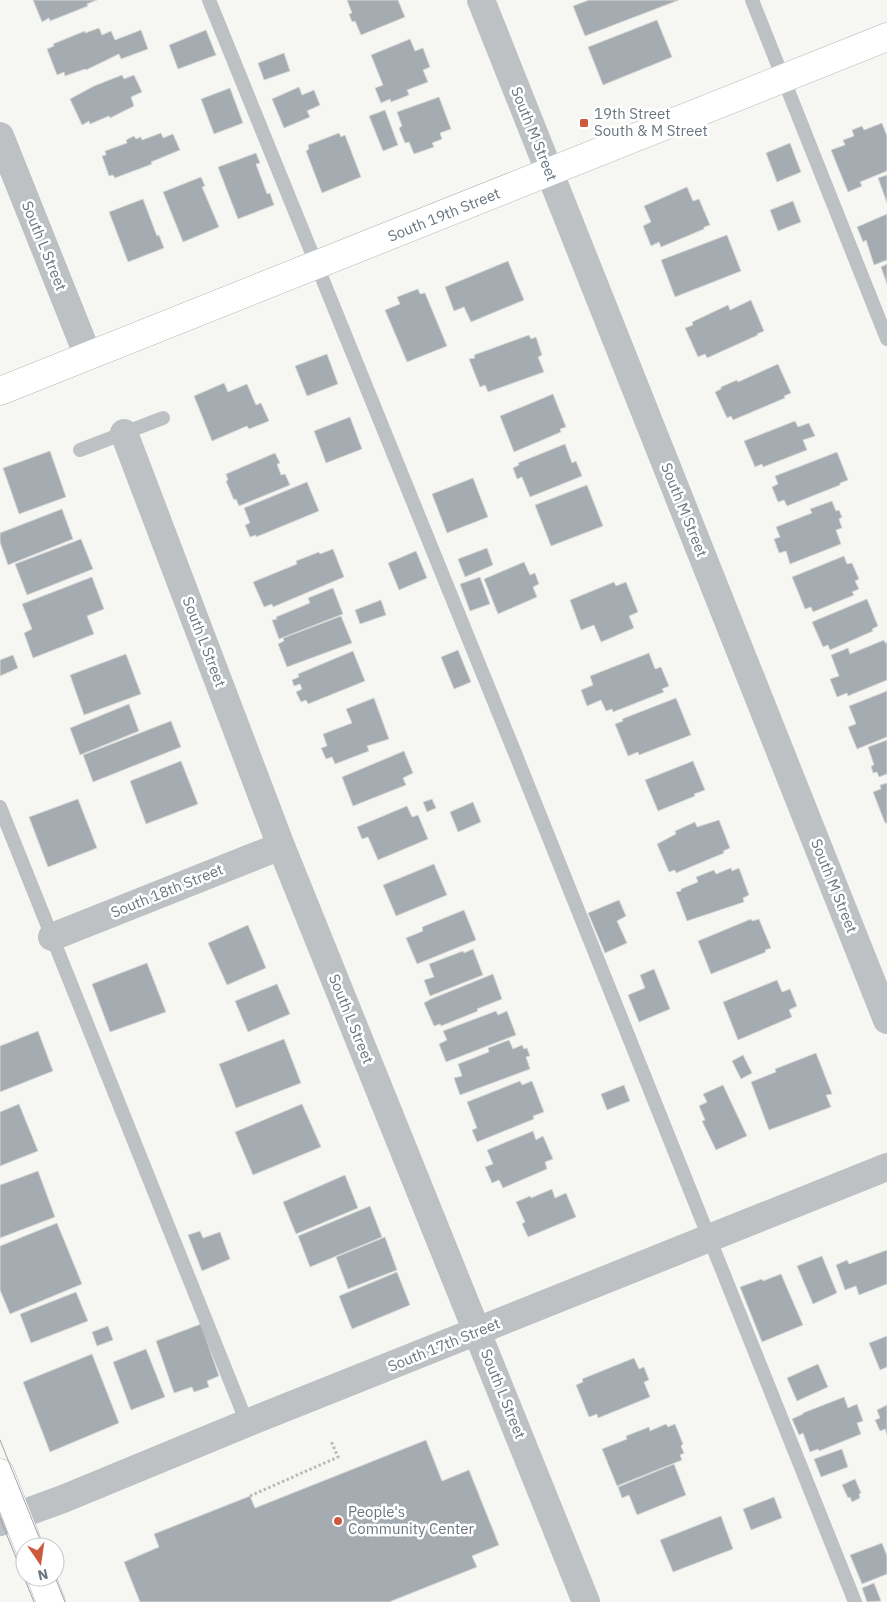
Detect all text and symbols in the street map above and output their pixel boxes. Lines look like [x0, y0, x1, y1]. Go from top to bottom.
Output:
street label: South M Street [507, 84, 562, 184]
place label: 19th Street South & M Street [594, 104, 708, 140]
marker: 19th Street South & M Street [578, 117, 590, 129]
street label: South 19th Street [385, 183, 503, 246]
street label: South L Street [18, 198, 71, 293]
street label: South M Street [657, 460, 712, 560]
street label: South L Street [179, 594, 230, 690]
street label: South M Street [807, 836, 862, 936]
street label: South 18th Street [108, 859, 226, 922]
street label: South L Street [325, 971, 378, 1066]
street label: South 17th Street [385, 1313, 503, 1376]
street label: South L Street [477, 1346, 530, 1441]
place label: People's Community Center [348, 1502, 474, 1538]
marker: People's Community Center [332, 1515, 344, 1527]
north arrow [15, 1537, 65, 1587]
text: N [36, 1565, 50, 1585]

